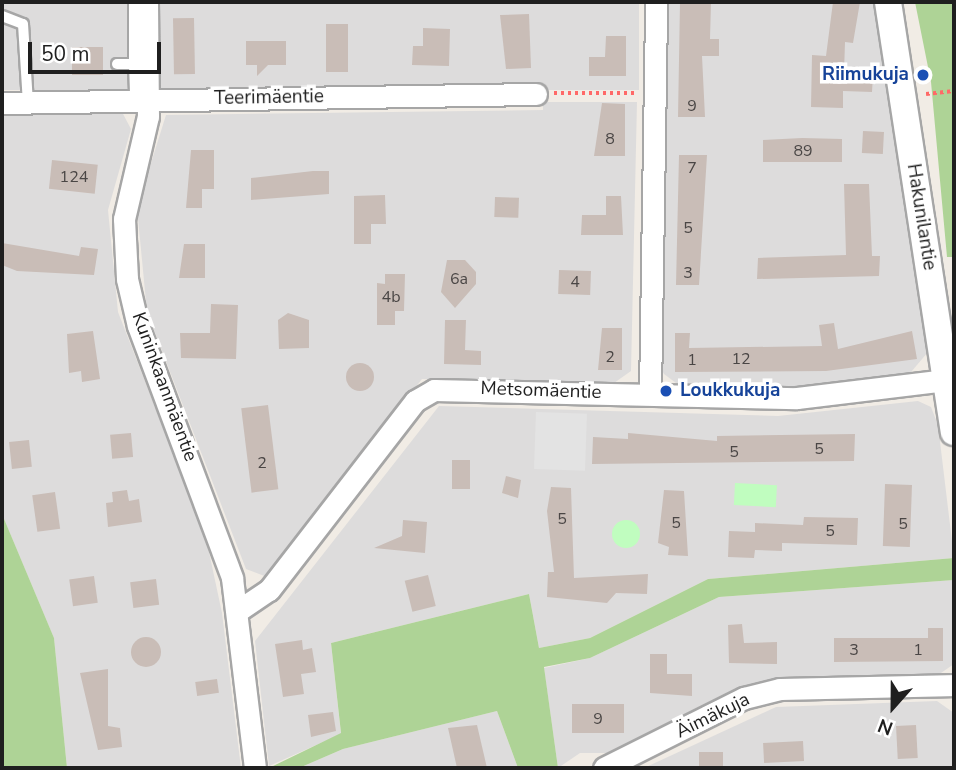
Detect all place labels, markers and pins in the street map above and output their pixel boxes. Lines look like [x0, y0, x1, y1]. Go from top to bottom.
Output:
place label: Riimukuja [822, 64, 909, 86]
marker: Riimukuja [915, 67, 931, 83]
place label: Loukkukuja [680, 380, 780, 402]
marker: Loukkukuja [658, 383, 674, 399]

